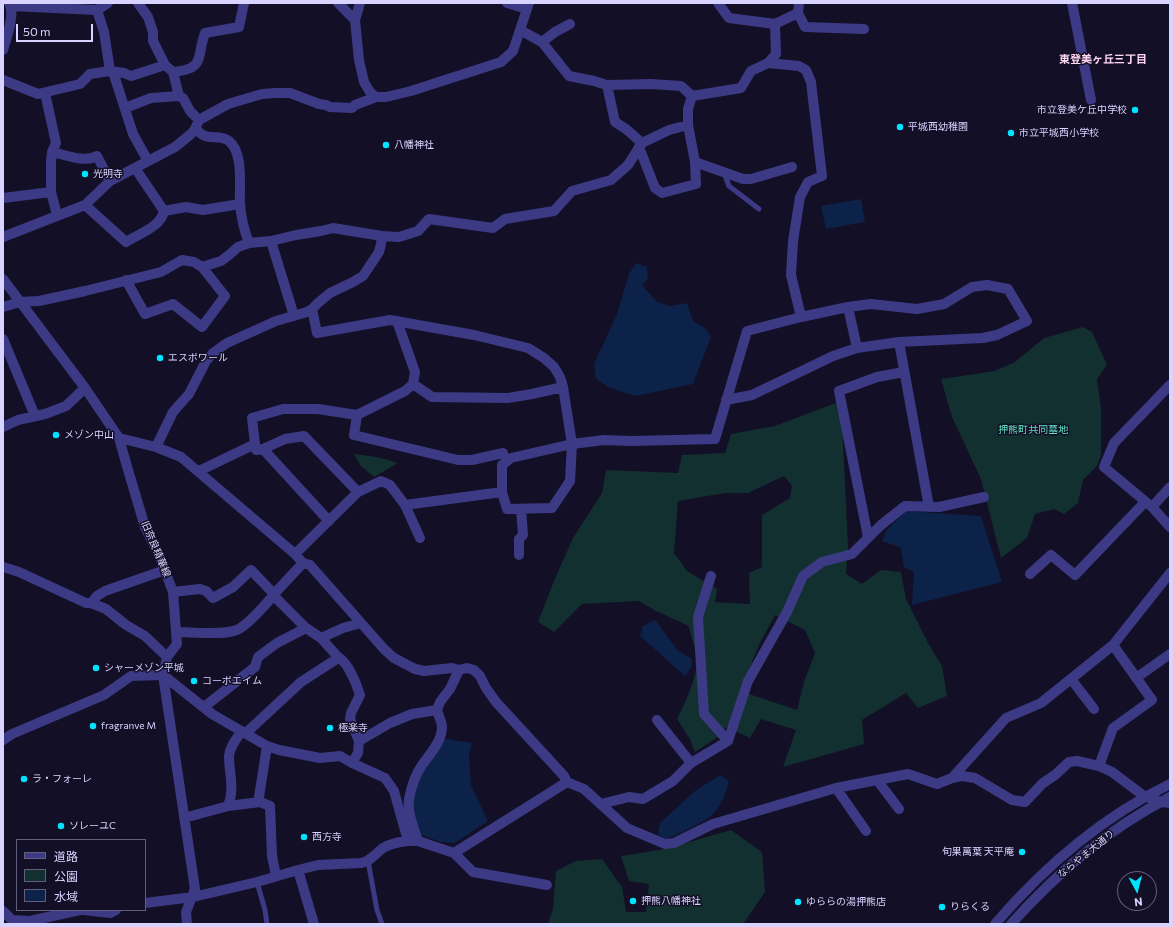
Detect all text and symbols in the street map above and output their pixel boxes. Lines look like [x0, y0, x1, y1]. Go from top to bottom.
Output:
scale bar [18, 16, 95, 42]
text: 50 m [23, 24, 51, 38]
district label: 東登美ヶ丘三丁目 [1059, 52, 1147, 66]
place label: 市立登美ケ丘中学校 [1037, 104, 1127, 116]
marker: 市立登美ケ丘中学校 [1130, 105, 1140, 115]
place label: 平城西幼稚園 [908, 121, 968, 133]
marker: 平城西幼稚園 [895, 122, 905, 132]
place label: 市立平城西小学校 [1019, 127, 1099, 139]
marker: 市立平城西小学校 [1006, 128, 1016, 138]
place label: 八幡神社 [394, 139, 434, 151]
marker: 八幡神社 [381, 140, 391, 150]
place label: 光明寺 [93, 168, 123, 180]
marker: 光明寺 [80, 169, 90, 179]
place label: エスポワール [168, 352, 228, 364]
marker: エスポワール [155, 353, 165, 363]
park label: 押熊町共同墓地 [998, 424, 1068, 436]
place label: メゾン中山 [64, 429, 114, 441]
marker: メゾン中山 [51, 430, 61, 440]
street label: 旧奈良精華線 [139, 519, 173, 579]
place label: シャーメゾン平城 [104, 662, 184, 674]
marker: シャーメゾン平城 [91, 663, 101, 673]
place label: コーポエイム [202, 675, 262, 687]
marker: コーポエイム [189, 676, 199, 686]
place label: fragranve M [101, 720, 156, 732]
marker: fragranve M [88, 721, 98, 731]
place label: 極楽寺 [338, 722, 368, 734]
marker: 極楽寺 [325, 723, 335, 733]
place label: ラ・フォーレ [32, 773, 92, 785]
marker: ラ・フォーレ [19, 774, 29, 784]
place label: ソレーユC [69, 820, 116, 832]
marker: ソレーユC [56, 821, 66, 831]
street label: ならやま大通り [1055, 827, 1117, 881]
place label: 西方寺 [312, 831, 342, 843]
marker: 西方寺 [299, 832, 309, 842]
legend [16, 839, 146, 911]
place label: 旬果萬葉 天平庵 [942, 846, 1014, 858]
marker: 旬果萬葉 天平庵 [1017, 847, 1027, 857]
text: 道路 [54, 849, 78, 863]
text: 公園 [54, 869, 78, 883]
north arrow [1117, 871, 1157, 911]
text: 水域 [54, 889, 78, 903]
place label: 押熊八幡神社 [641, 895, 701, 907]
text: N [1134, 895, 1143, 909]
marker: 押熊八幡神社 [628, 896, 638, 906]
place label: ゆららの湯押熊店 [806, 896, 886, 908]
marker: ゆららの湯押熊店 [793, 897, 803, 907]
place label: りらくる [950, 901, 990, 913]
marker: りらくる [937, 902, 947, 912]

